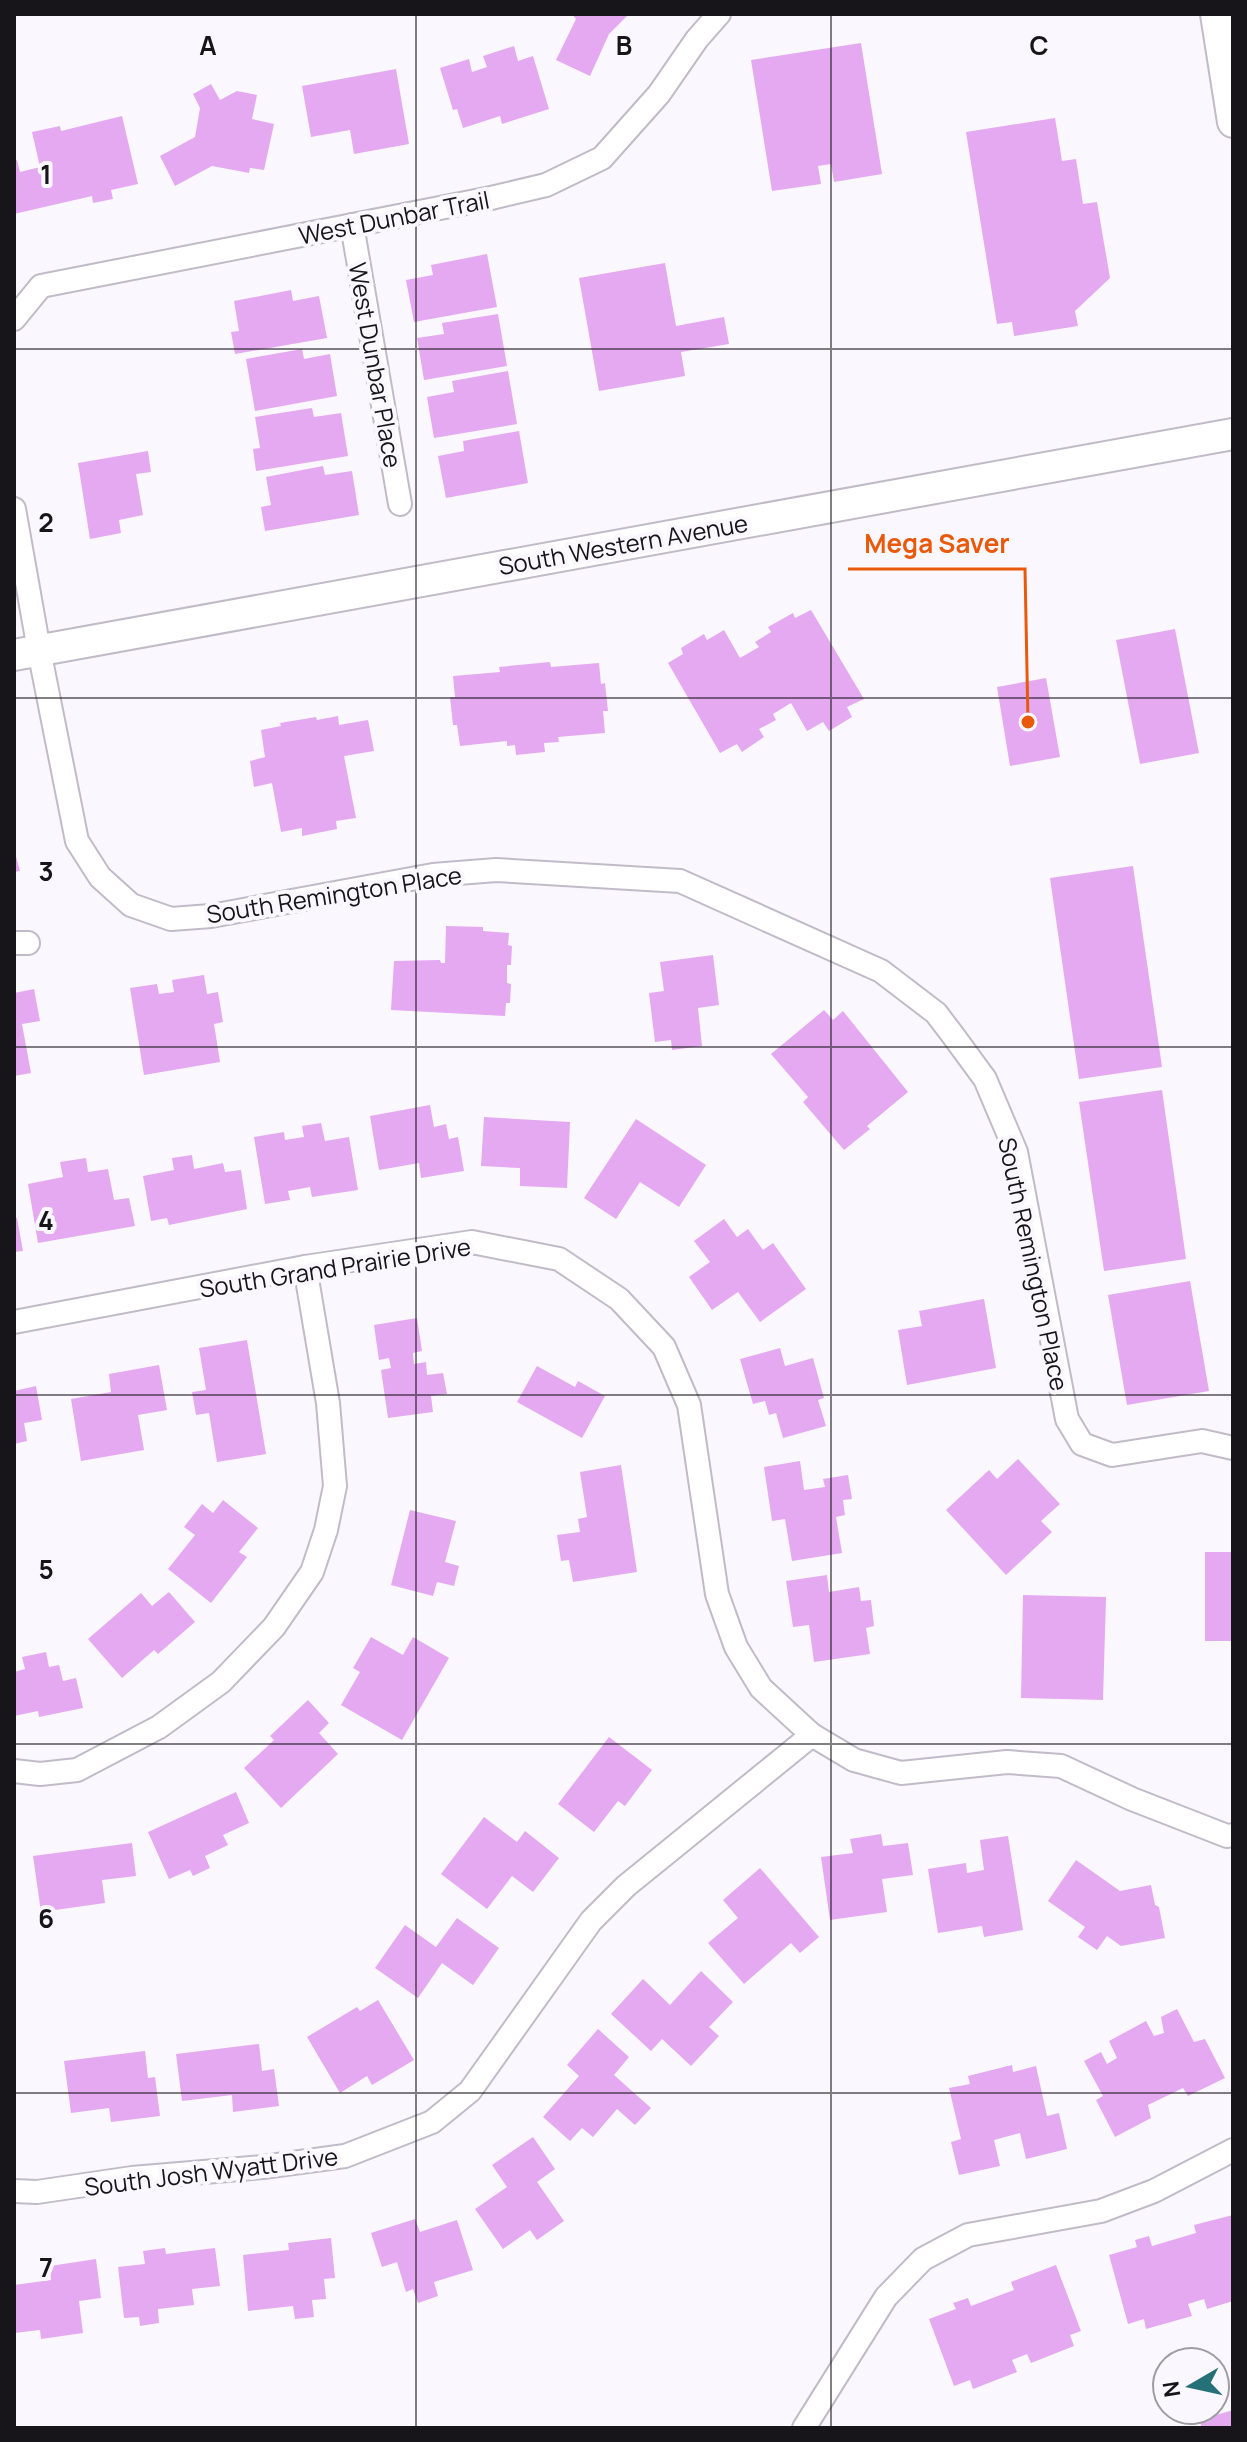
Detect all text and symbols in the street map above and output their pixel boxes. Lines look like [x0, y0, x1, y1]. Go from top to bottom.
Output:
text: A [199, 27, 217, 63]
text: B [616, 27, 632, 63]
text: C [1029, 27, 1049, 63]
text: 1 [40, 156, 52, 192]
street label: West Dunbar Trail [296, 182, 492, 252]
street label: West Dunbar Place [342, 260, 410, 470]
text: 2 [38, 504, 54, 540]
street label: South Western Avenue [496, 506, 750, 582]
callout: Mega Saver [848, 519, 1025, 569]
text: Mega Saver [864, 525, 1010, 561]
text: 3 [38, 853, 54, 889]
street label: South Remington Place [204, 858, 464, 930]
street label: South Remington Place [991, 1134, 1077, 1394]
text: 4 [38, 1202, 54, 1238]
street label: South Grand Prairie Drive [197, 1229, 473, 1305]
text: 5 [38, 1551, 54, 1587]
text: 6 [38, 1900, 54, 1936]
street label: South Josh Wyatt Drive [82, 2139, 340, 2203]
text: 7 [39, 2249, 53, 2285]
north arrow [1151, 2346, 1231, 2426]
text: N [1155, 2379, 1187, 2399]

